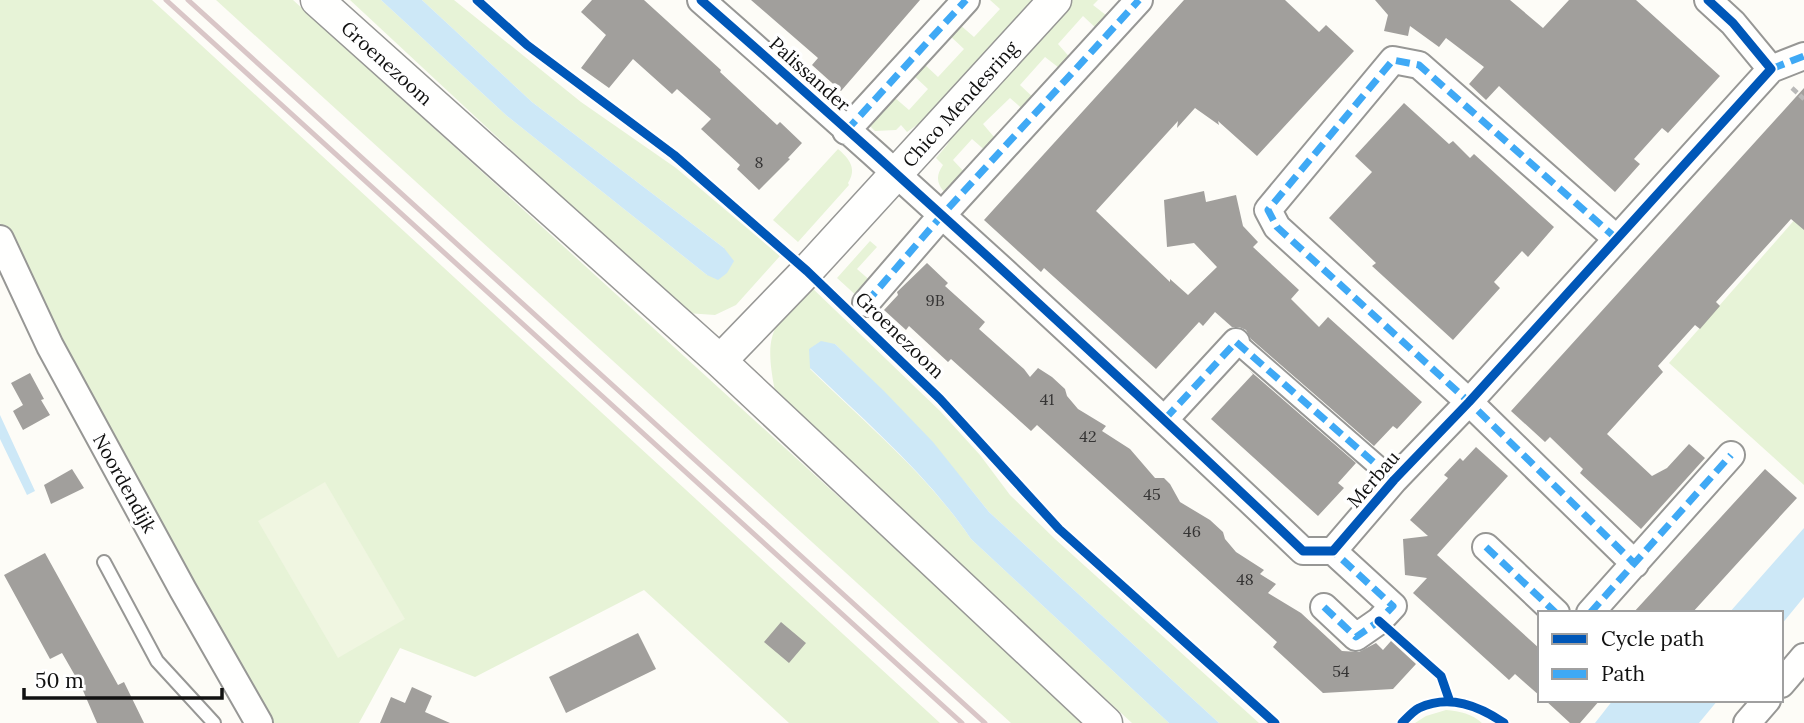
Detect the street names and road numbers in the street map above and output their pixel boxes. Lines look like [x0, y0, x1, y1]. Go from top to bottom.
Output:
street label: Groenezoom [336, 16, 438, 110]
street label: Palissander [765, 31, 856, 117]
street label: Chico Mendesring [897, 36, 1023, 172]
street label: Groenezoom [850, 287, 950, 383]
street label: Noordendijk [88, 429, 162, 537]
street label: Merbau [1342, 446, 1404, 512]

